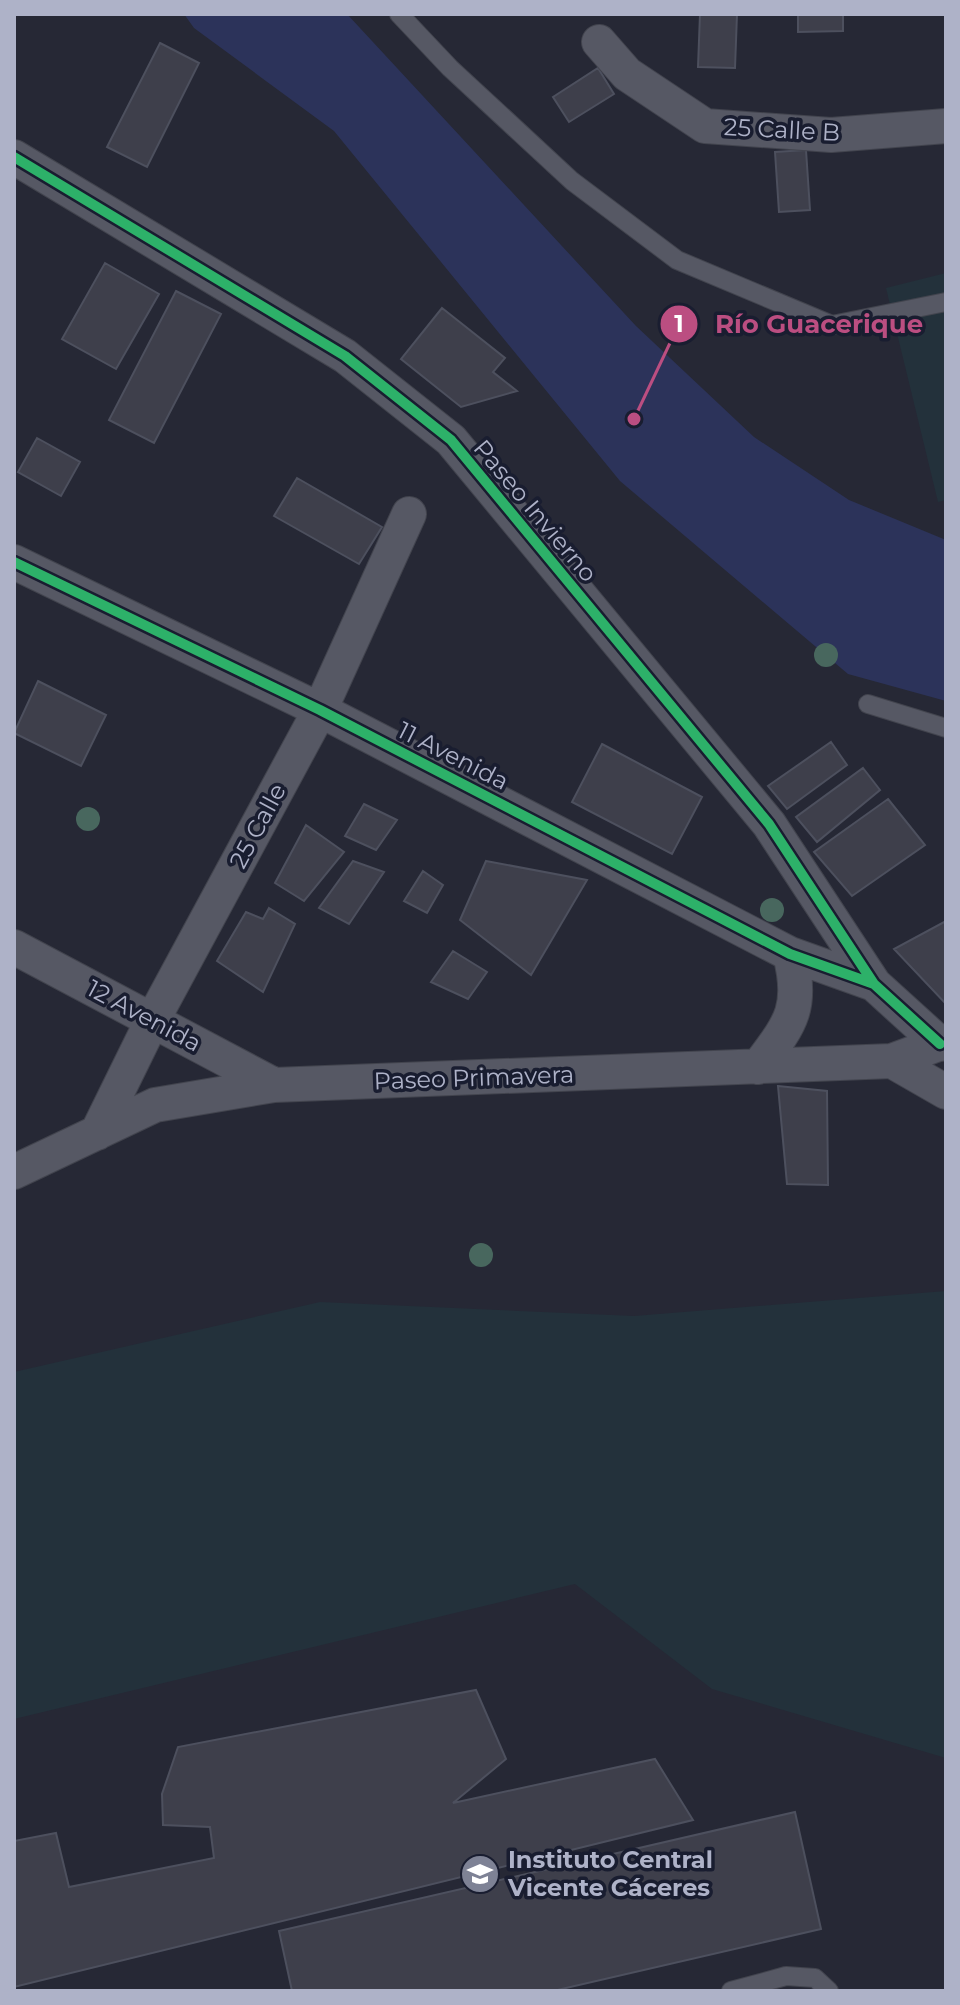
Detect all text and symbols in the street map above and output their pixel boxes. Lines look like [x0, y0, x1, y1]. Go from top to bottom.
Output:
street label: 25 Calle B [723, 112, 841, 147]
callout: Río Guacerique [659, 299, 939, 349]
text: Río Guacerique [715, 308, 923, 340]
text: 1 [674, 309, 684, 338]
street label: Paseo Invierno [468, 434, 603, 588]
street label: 11 Avenida [393, 715, 513, 796]
street label: 25 Calle [223, 778, 292, 873]
street label: 12 Avenida [82, 973, 206, 1058]
street label: Paseo Primavera [373, 1060, 575, 1095]
place label: Instituto Central Vicente Cáceres [507, 1845, 713, 1902]
school or university icon: Instituto Central Vicente Cáceres [459, 1853, 501, 1895]

